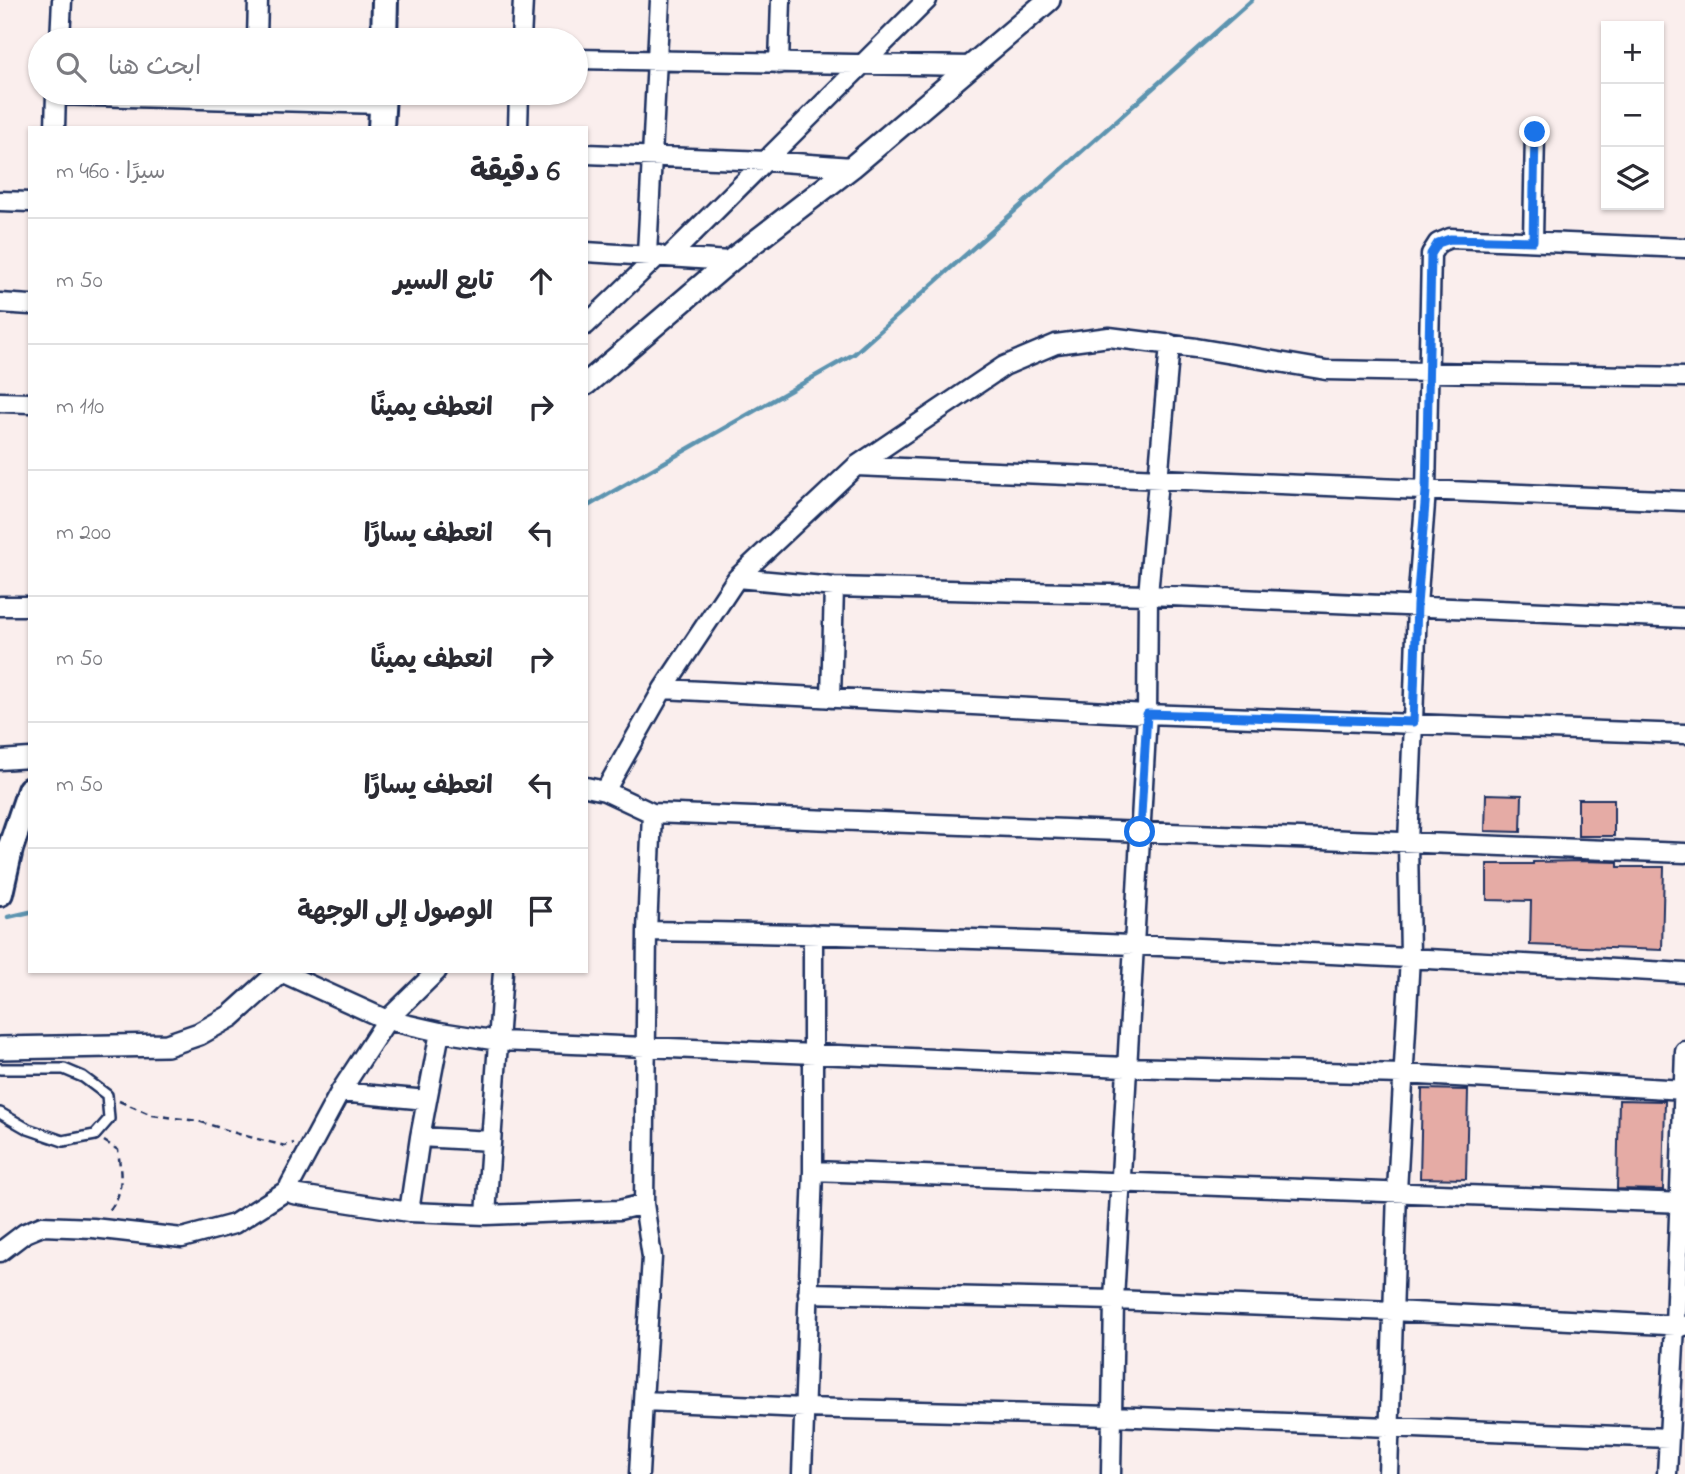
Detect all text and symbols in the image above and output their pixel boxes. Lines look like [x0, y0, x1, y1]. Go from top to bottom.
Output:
map controls [1601, 21, 1664, 210]
button: + [1601, 21, 1664, 84]
search box [28, 28, 588, 105]
icon: search [52, 48, 90, 86]
text: ابحث هنا [108, 49, 201, 87]
button: − [1601, 84, 1664, 147]
route end [1519, 116, 1550, 147]
button: layers [1601, 147, 1664, 210]
text: 6 دقيقة [470, 151, 560, 195]
text: سيرًا · 460 m [56, 156, 166, 189]
icon: ahead [522, 262, 560, 300]
text: تابع السير [394, 264, 493, 302]
text: 50 m [56, 265, 103, 298]
icon: right [522, 388, 560, 426]
text: انعطف يمينًا [370, 390, 493, 428]
text: 110 m [56, 391, 104, 424]
icon: left [522, 514, 560, 552]
text: انعطف يسارًا [364, 516, 493, 554]
text: 200 m [56, 517, 111, 550]
icon: right [522, 640, 560, 678]
text: انعطف يمينًا [370, 642, 493, 680]
text: 50 m [56, 643, 103, 676]
icon: left [522, 766, 560, 804]
text: انعطف يسارًا [364, 768, 493, 806]
text: 50 m [56, 769, 103, 802]
route start [1124, 816, 1155, 847]
icon: arrive [522, 892, 560, 930]
text: الوصول إلى الوجهة [297, 894, 493, 932]

